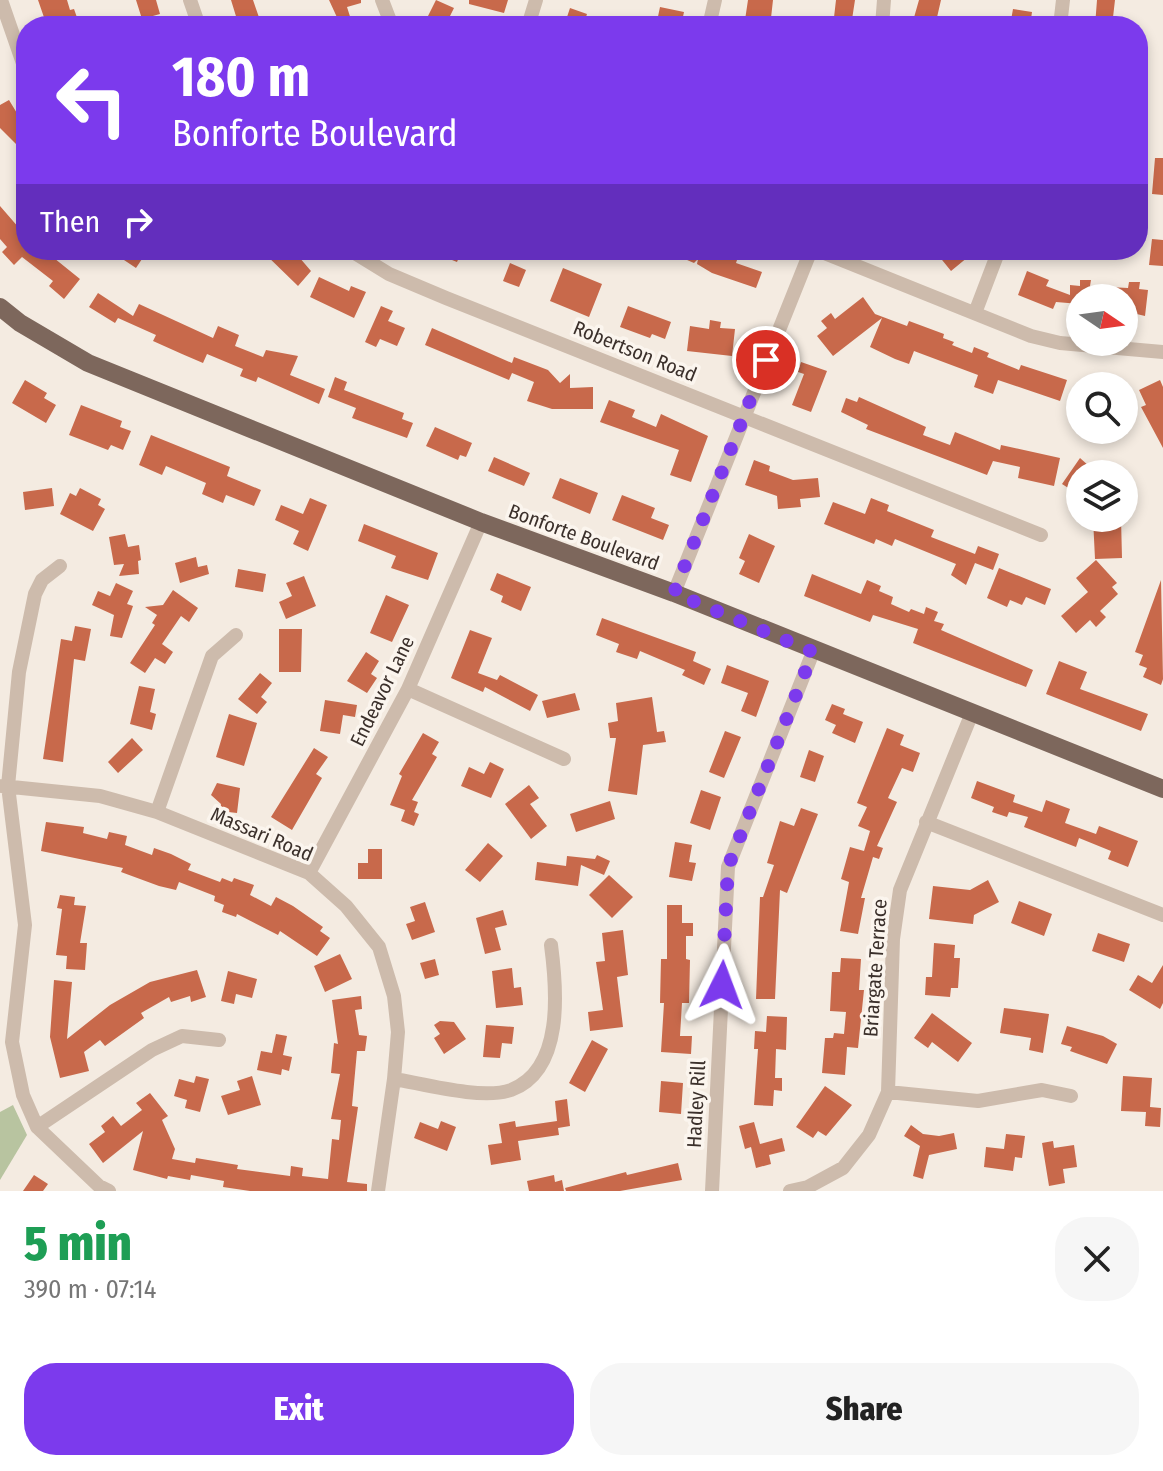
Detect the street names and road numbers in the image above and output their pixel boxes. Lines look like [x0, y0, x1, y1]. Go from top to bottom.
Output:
street label: Robertson Road [570, 315, 700, 387]
street label: Bonforte Boulevard [505, 499, 663, 575]
street label: Endeavor Lane [345, 632, 419, 750]
street label: Massari Road [207, 802, 317, 866]
street label: Briargate Terrace [858, 898, 892, 1038]
street label: Hadley Rill [682, 1060, 710, 1148]

